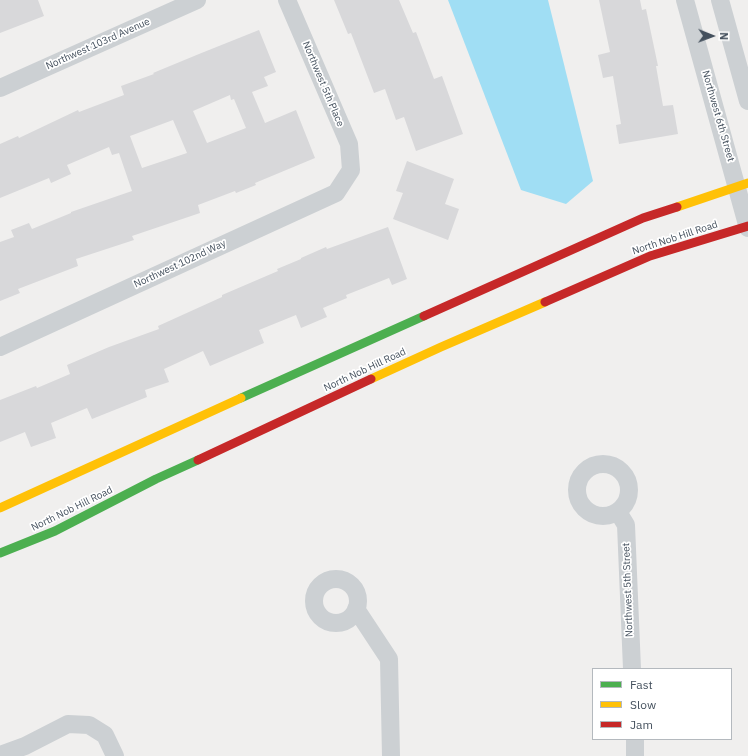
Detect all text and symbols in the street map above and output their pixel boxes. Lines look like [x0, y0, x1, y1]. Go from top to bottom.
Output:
street label: Northwest 103rd Avenue [44, 16, 152, 72]
north arrow [692, 16, 732, 56]
text: N [717, 32, 731, 40]
street label: Northwest 5th Place [300, 40, 346, 128]
street label: Northwest 6th Street [699, 69, 737, 163]
street label: North Nob Hill Road [631, 219, 719, 257]
street label: Northwest 102nd Way [132, 237, 228, 291]
street label: North Nob Hill Road [322, 346, 408, 394]
street label: North Nob Hill Road [29, 484, 115, 534]
street label: Northwest 5th Street [620, 543, 636, 637]
legend [592, 668, 732, 740]
text: Fast [630, 677, 653, 692]
text: Slow [630, 697, 656, 712]
text: Jam [630, 717, 653, 732]

